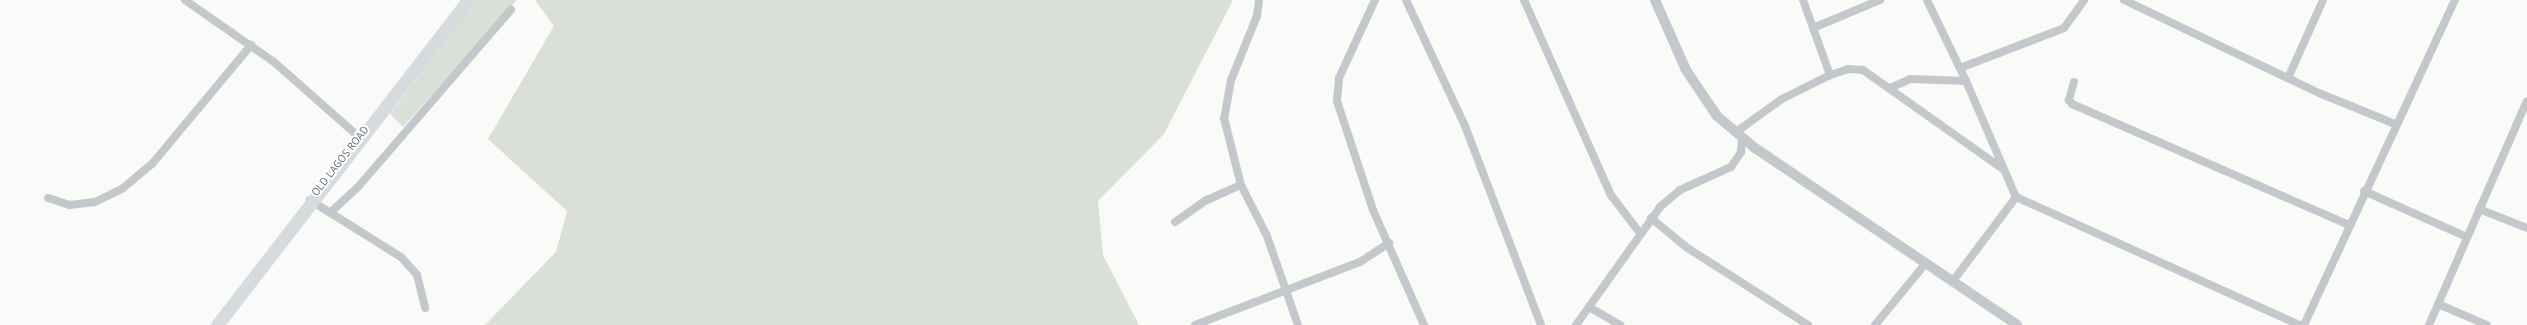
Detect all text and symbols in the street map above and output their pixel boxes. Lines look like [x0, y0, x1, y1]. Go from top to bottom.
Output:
street label: OLD LAGOS ROAD [309, 123, 371, 199]

